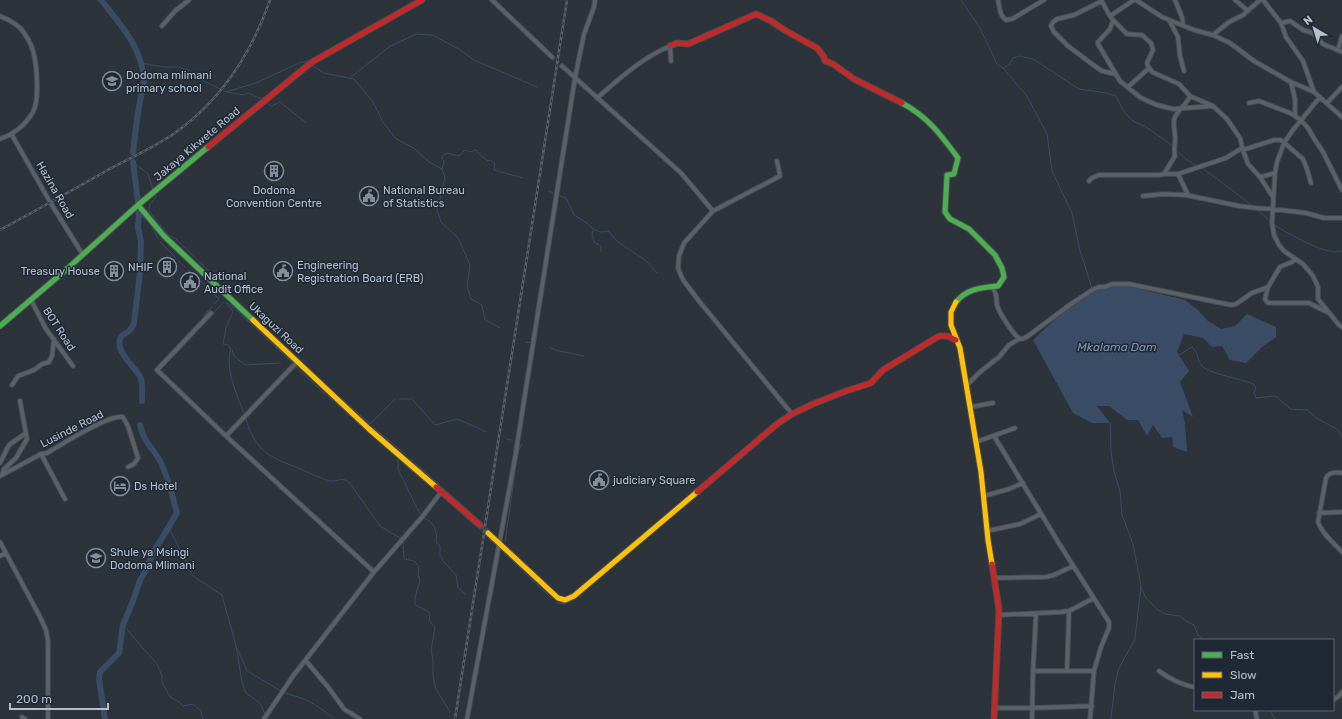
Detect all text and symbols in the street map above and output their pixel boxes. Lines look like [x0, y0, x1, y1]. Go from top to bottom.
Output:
north arrow [1294, 8, 1334, 48]
text: N [1301, 13, 1315, 28]
place label: Dodoma mlimani primary school [126, 69, 212, 95]
school or university icon: Dodoma mlimani primary school [101, 70, 123, 92]
street label: Jakaya Kikwete Road [151, 104, 243, 184]
street label: Hazina Road [33, 159, 77, 221]
building icon: Dodoma Convention Centre [263, 160, 285, 182]
place label: Dodoma Convention Centre [226, 184, 322, 210]
place label: National Bureau of Statistics [383, 184, 465, 210]
public building icon: National Bureau of Statistics [358, 185, 380, 207]
building icon: NHIF [156, 256, 178, 278]
place label: Engineering Registration Board (ERB) [297, 259, 424, 285]
building icon: Treasury House [103, 260, 125, 282]
public building icon: Engineering Registration Board (ERB) [272, 260, 294, 282]
place label: NHIF [128, 261, 153, 274]
place label: Treasury House [21, 265, 100, 278]
place label: National Audit Office [204, 270, 263, 296]
public building icon: National Audit Office [179, 271, 201, 293]
street label: Ukaguzi Road [246, 300, 306, 356]
street label: BOT Road [40, 305, 78, 353]
water label: Mkalama Dam [1077, 340, 1157, 354]
street label: Lusinde Road [38, 408, 106, 450]
public building icon: judiciary Square [588, 469, 610, 491]
place label: judiciary Square [612, 474, 695, 487]
hotel icon: Ds Hotel [109, 475, 131, 497]
place label: Ds Hotel [134, 480, 177, 493]
place label: Shule ya Msingi Dodoma Mlimani [110, 546, 195, 572]
school or university icon: Shule ya Msingi Dodoma Mlimani [85, 547, 107, 569]
legend [1194, 639, 1334, 711]
text: Fast [1230, 648, 1254, 662]
text: Slow [1230, 668, 1257, 682]
scale bar [10, 685, 108, 711]
text: Jam [1230, 688, 1255, 702]
text: 200 m [16, 692, 52, 706]

